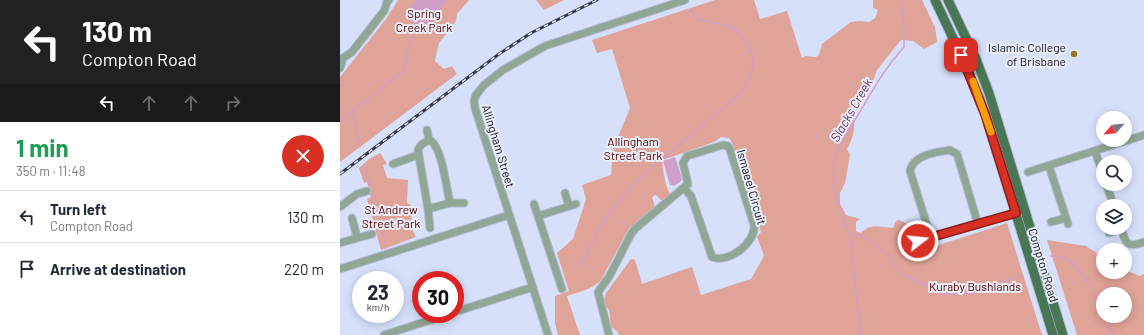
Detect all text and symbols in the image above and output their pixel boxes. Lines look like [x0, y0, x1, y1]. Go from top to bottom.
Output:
park label: Spring Creek Park [396, 6, 452, 34]
text: 130 m [82, 14, 152, 48]
icon: left [16, 16, 68, 68]
pin [944, 38, 978, 72]
place label: Islamic College of Brisbane [988, 40, 1066, 68]
icon: arrive [950, 44, 972, 66]
text: Compton Road [82, 48, 197, 70]
marker: Islamic College of Brisbane [1069, 49, 1079, 59]
water label: Slacks Creek [826, 75, 876, 145]
icon: left [96, 92, 118, 114]
icon: ahead [138, 92, 160, 114]
icon: ahead [180, 92, 202, 114]
icon: right [222, 92, 244, 114]
street label: Allingham Street [480, 103, 518, 189]
north arrow [1096, 111, 1132, 147]
map controls [1096, 111, 1132, 323]
text: 1 min [16, 133, 69, 162]
park label: Allingham Street Park [604, 134, 662, 162]
button: close [282, 135, 324, 177]
street label: Ismaeel Circuit [735, 148, 769, 226]
button: search [1096, 155, 1132, 191]
text: 350 m · 11:48 [16, 163, 86, 179]
button: layers [1096, 199, 1132, 235]
text: Turn left [50, 200, 106, 218]
park label: St Andrew Street Park [362, 202, 420, 230]
icon: left [16, 206, 38, 228]
text: 130 m [287, 208, 324, 226]
text: Compton Road [50, 218, 133, 234]
position arrow [897, 220, 939, 262]
street label: Compton Road [1026, 226, 1062, 304]
button: + [1096, 243, 1132, 279]
icon: arrive [16, 258, 38, 280]
text: Arrive at destination [50, 260, 186, 278]
text: 220 m [284, 260, 324, 278]
speed limit sign: 30 [412, 271, 464, 323]
park label: Kuraby Bushlands [929, 279, 1021, 293]
text: 23 [367, 280, 389, 304]
button: − [1096, 287, 1132, 323]
text: km/h [367, 301, 389, 313]

